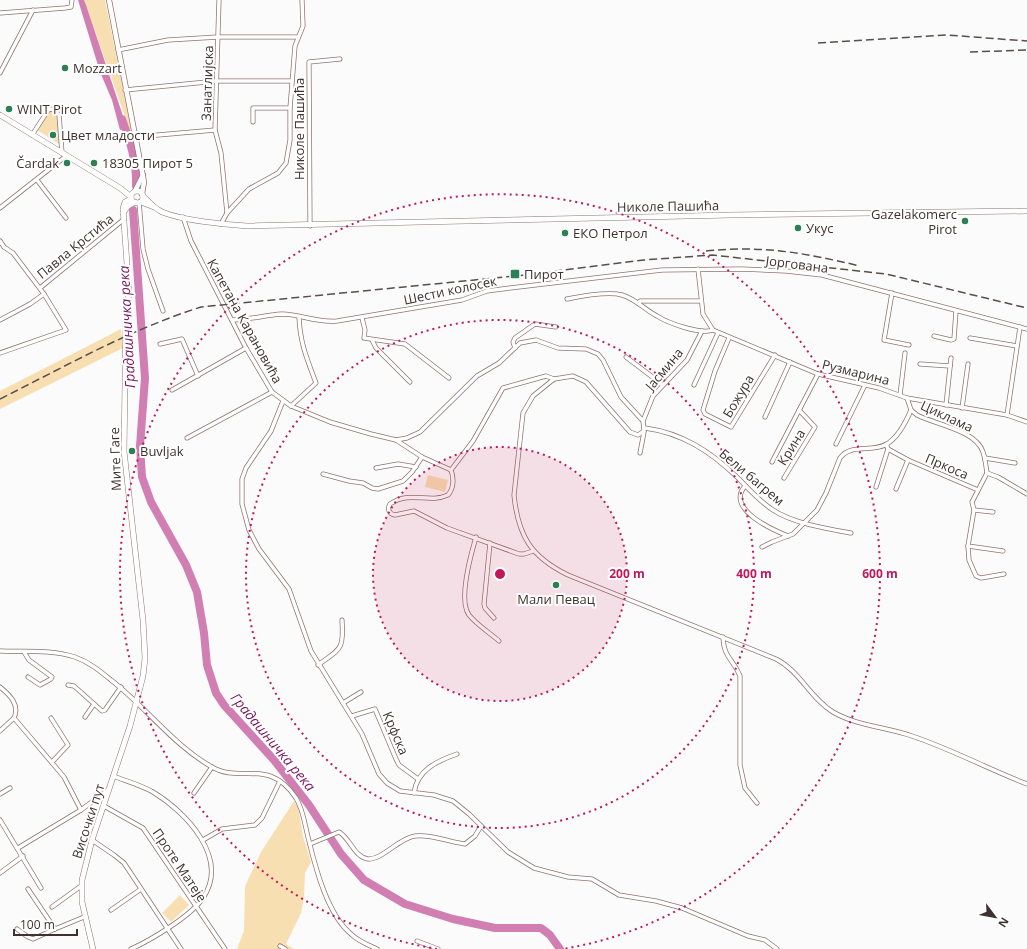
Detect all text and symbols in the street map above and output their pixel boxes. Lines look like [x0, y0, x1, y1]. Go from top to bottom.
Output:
street label: Занатлијска [197, 45, 217, 121]
place label: Mozzart [73, 59, 122, 77]
marker: Mozzart [60, 63, 70, 73]
street label: Николе Пашића [290, 78, 308, 180]
place label: WINT Pirot [17, 100, 82, 118]
marker: WINT Pirot [4, 104, 14, 114]
place label: Цвет младости [61, 126, 155, 144]
marker: Цвет младости [48, 130, 58, 140]
place label: Čardak [16, 154, 59, 172]
place label: 18305 Пирот 5 [102, 154, 193, 172]
marker: Čardak [62, 158, 72, 168]
marker: 18305 Пирот 5 [89, 158, 99, 168]
street label: Николе Пашића [617, 196, 719, 216]
place label: Gazelakomerc Pirot [871, 205, 957, 238]
street label: Павла Крстића [33, 209, 117, 283]
marker: Gazelakomerc Pirot [960, 216, 970, 226]
place label: Укус [806, 219, 834, 237]
marker: Укус [793, 223, 803, 233]
place label: ЕКО Петрол [573, 224, 648, 242]
marker: ЕКО Петрол [560, 228, 570, 238]
street label: Јоргована [763, 251, 829, 277]
street label: Капетана Карановића [203, 255, 287, 387]
water label: Градашничка река [114, 265, 139, 389]
place label: Пирот [524, 265, 564, 283]
marker: Пирот [509, 268, 521, 280]
street label: Шести колосек [402, 271, 498, 309]
street label: Јасмина [640, 344, 687, 396]
street label: Рузмарина [820, 355, 892, 389]
street label: Божура [718, 371, 758, 421]
street label: Циклама [918, 396, 976, 436]
street label: Крина [773, 425, 809, 469]
street label: Мите Гаге [105, 427, 125, 491]
place label: Buvljak [140, 442, 184, 460]
street label: Бели багрем [716, 444, 788, 510]
marker: Buvljak [127, 446, 137, 456]
street label: Пркоса [923, 449, 971, 483]
text: 200 m [609, 565, 645, 582]
text: 400 m [736, 565, 772, 582]
text: 600 m [862, 565, 898, 582]
centre of rings [493, 567, 507, 581]
marker: Мали Певац [551, 580, 561, 590]
place label: Мали Певац [517, 590, 595, 608]
water label: Градашничка река [227, 689, 320, 795]
street label: Крфска [379, 709, 413, 757]
street label: Височки пут [67, 781, 109, 861]
street label: Проте Матеје [149, 825, 211, 905]
north arrow [975, 897, 1015, 937]
scale bar [14, 911, 77, 937]
text: N [995, 915, 1013, 930]
text: 100 m [20, 916, 55, 933]

